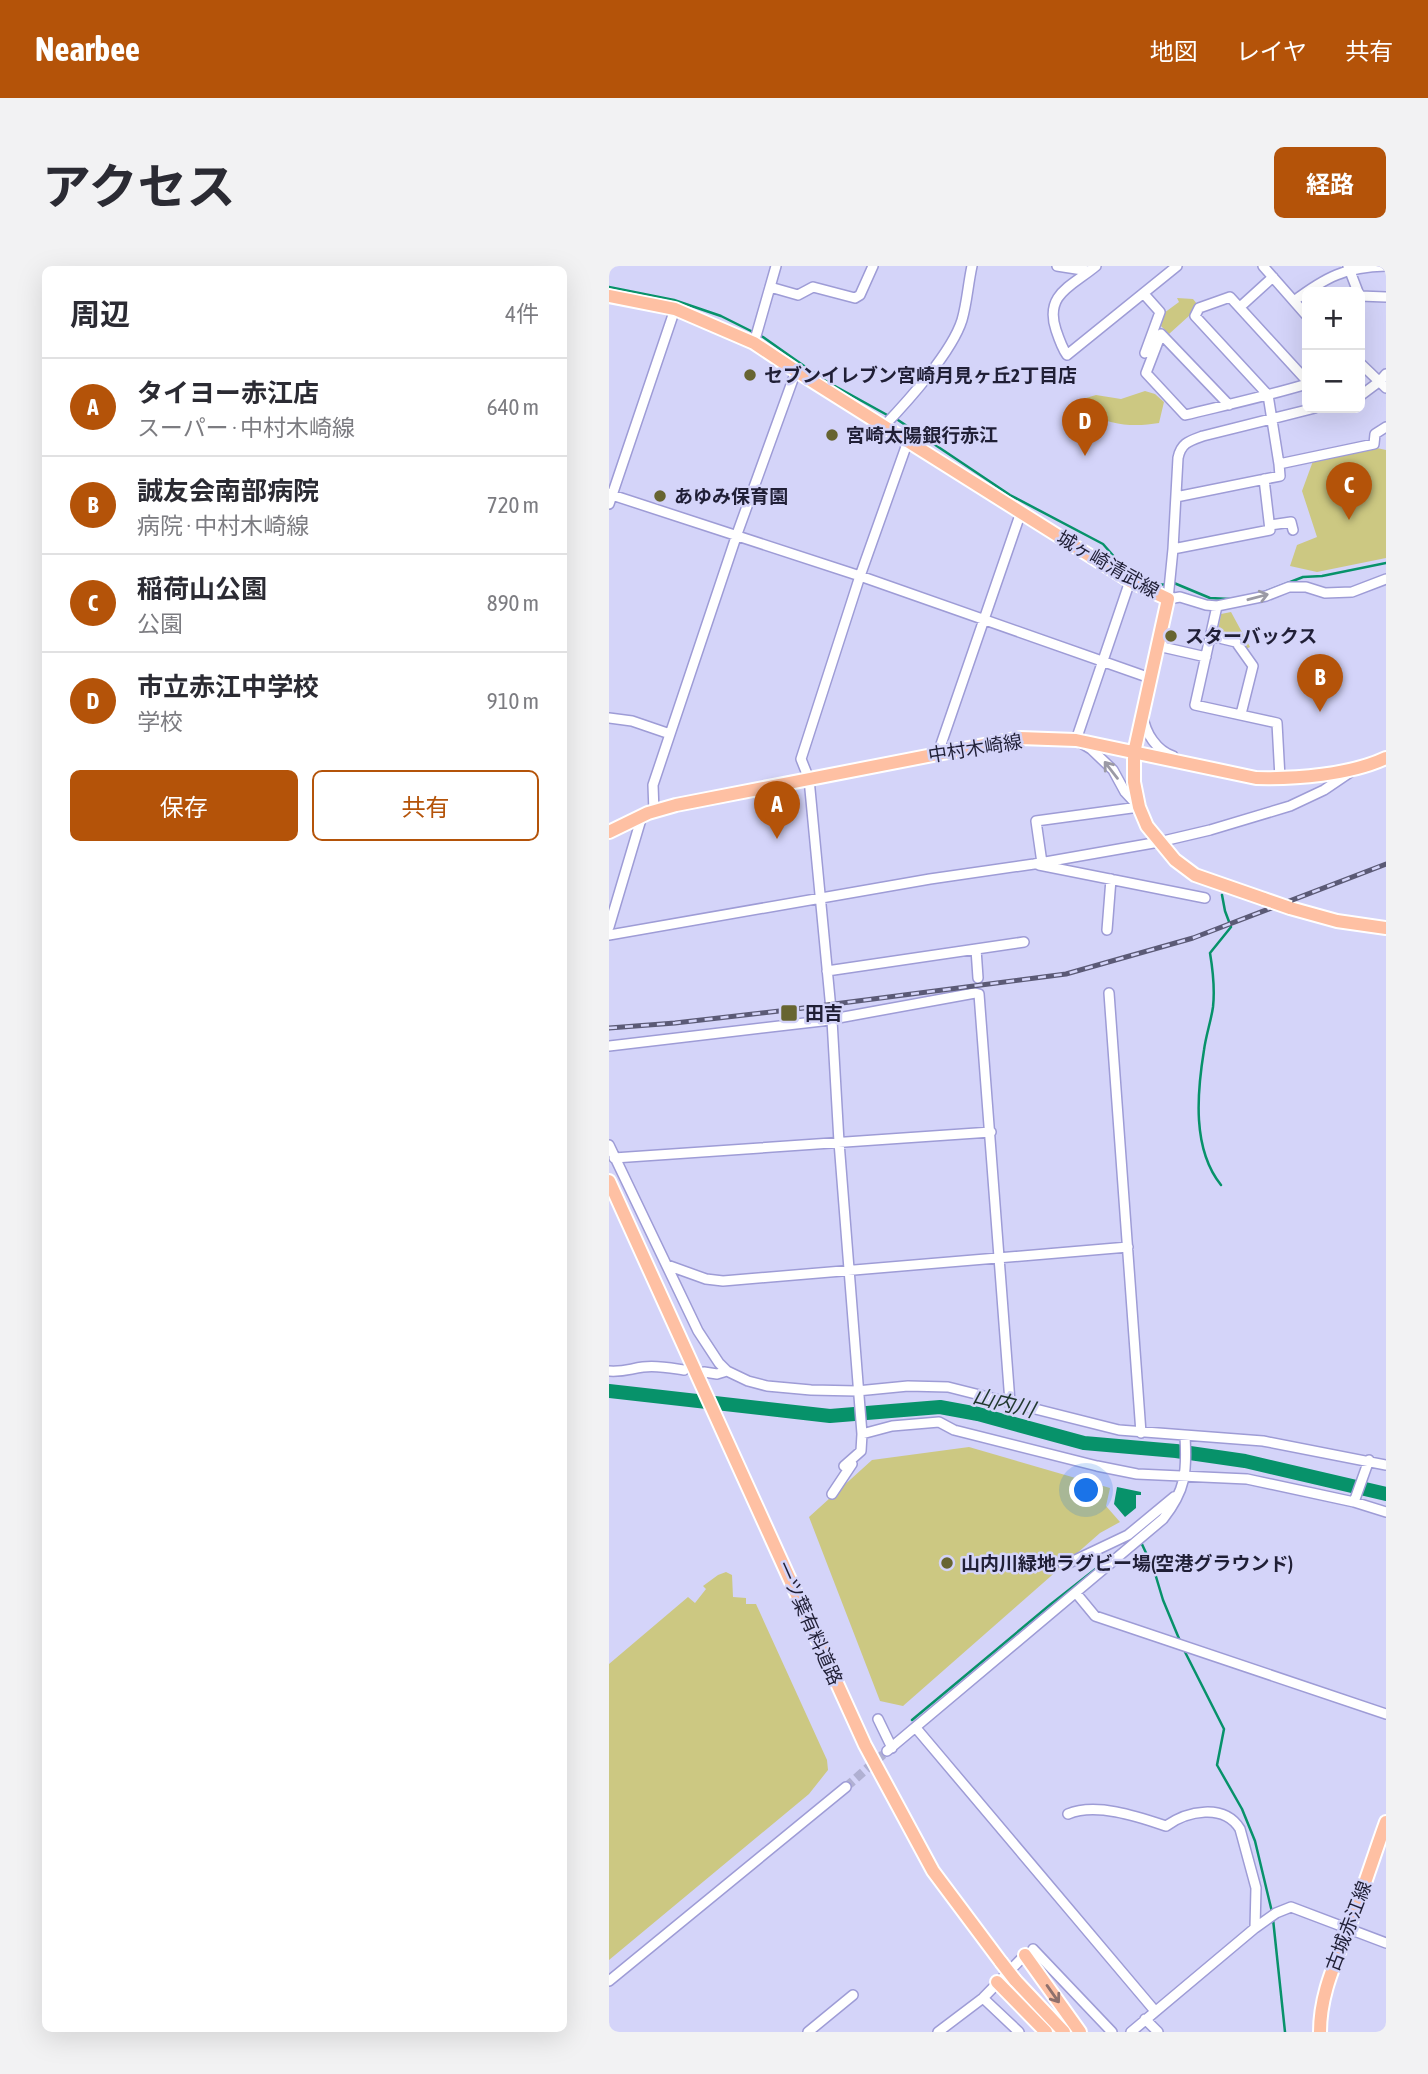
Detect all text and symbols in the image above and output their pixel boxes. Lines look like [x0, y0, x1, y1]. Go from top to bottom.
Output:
text: Nearbee [35, 30, 140, 68]
text: 地図 [1150, 38, 1198, 65]
text: レイヤ [1236, 38, 1307, 65]
text: 共有 [1345, 38, 1393, 65]
button: 経路 [1274, 147, 1386, 218]
text: アクセス [42, 158, 236, 214]
map controls [1302, 287, 1365, 413]
button: + [1302, 287, 1365, 350]
text: 周辺 [70, 297, 130, 331]
text: 4件 [505, 301, 539, 327]
button: − [1302, 350, 1365, 413]
place label: セブンイレブン宮崎月見ヶ丘2丁目店 [764, 364, 1077, 386]
marker: セブンイレブン宮崎月見ヶ丘2丁目店 [742, 367, 758, 383]
text: タイヨー赤江店 [137, 378, 319, 408]
text: A [87, 394, 99, 420]
text: 640 m [487, 394, 539, 420]
pin: D [1062, 398, 1108, 456]
text: スーパー · 中村木崎線 [137, 415, 355, 441]
place label: 宮崎太陽銀行赤江 [846, 424, 998, 446]
marker: 宮崎太陽銀行赤江 [824, 427, 840, 443]
pin: C [1326, 462, 1372, 520]
text: 誠友会南部病院 [137, 476, 319, 506]
place label: あゆみ保育園 [674, 485, 788, 507]
marker: あゆみ保育園 [652, 488, 668, 504]
text: B [88, 492, 98, 518]
text: 720 m [487, 492, 539, 518]
text: 病院 · 中村木崎線 [137, 513, 309, 539]
street label: 城ヶ崎清武線 [1053, 526, 1163, 602]
text: 稲荷山公園 [137, 574, 267, 604]
text: C [88, 590, 98, 616]
text: 890 m [487, 590, 539, 616]
one-way arrow [1247, 590, 1269, 603]
text: 公園 [137, 611, 183, 637]
place label: スターバックス [1185, 625, 1317, 647]
marker: スターバックス [1163, 628, 1179, 644]
pin: B [1297, 654, 1343, 712]
text: 市立赤江中学校 [137, 672, 319, 702]
text: D [87, 688, 99, 714]
text: 910 m [487, 688, 539, 714]
text: 学校 [137, 709, 183, 735]
street label: 中村木崎線 [926, 730, 1024, 766]
one-way arrow [1104, 762, 1119, 780]
button: 保存 [70, 770, 298, 841]
button: 共有 [312, 770, 539, 841]
pin: A [754, 781, 800, 839]
place label: 田吉 [805, 1002, 843, 1024]
marker: 田吉 [779, 1003, 799, 1023]
water label: 山内川 [971, 1383, 1039, 1422]
your location [1069, 1473, 1103, 1507]
place label: 山内川緑地ラグビー場(空港グラウンド) [961, 1552, 1293, 1574]
marker: 山内川緑地ラグビー場(空港グラウンド) [939, 1555, 955, 1571]
street label: 一ツ葉有料道路 [773, 1558, 847, 1688]
street label: 古城赤江線 [1321, 1878, 1375, 1974]
one-way arrow [1045, 1984, 1060, 2003]

